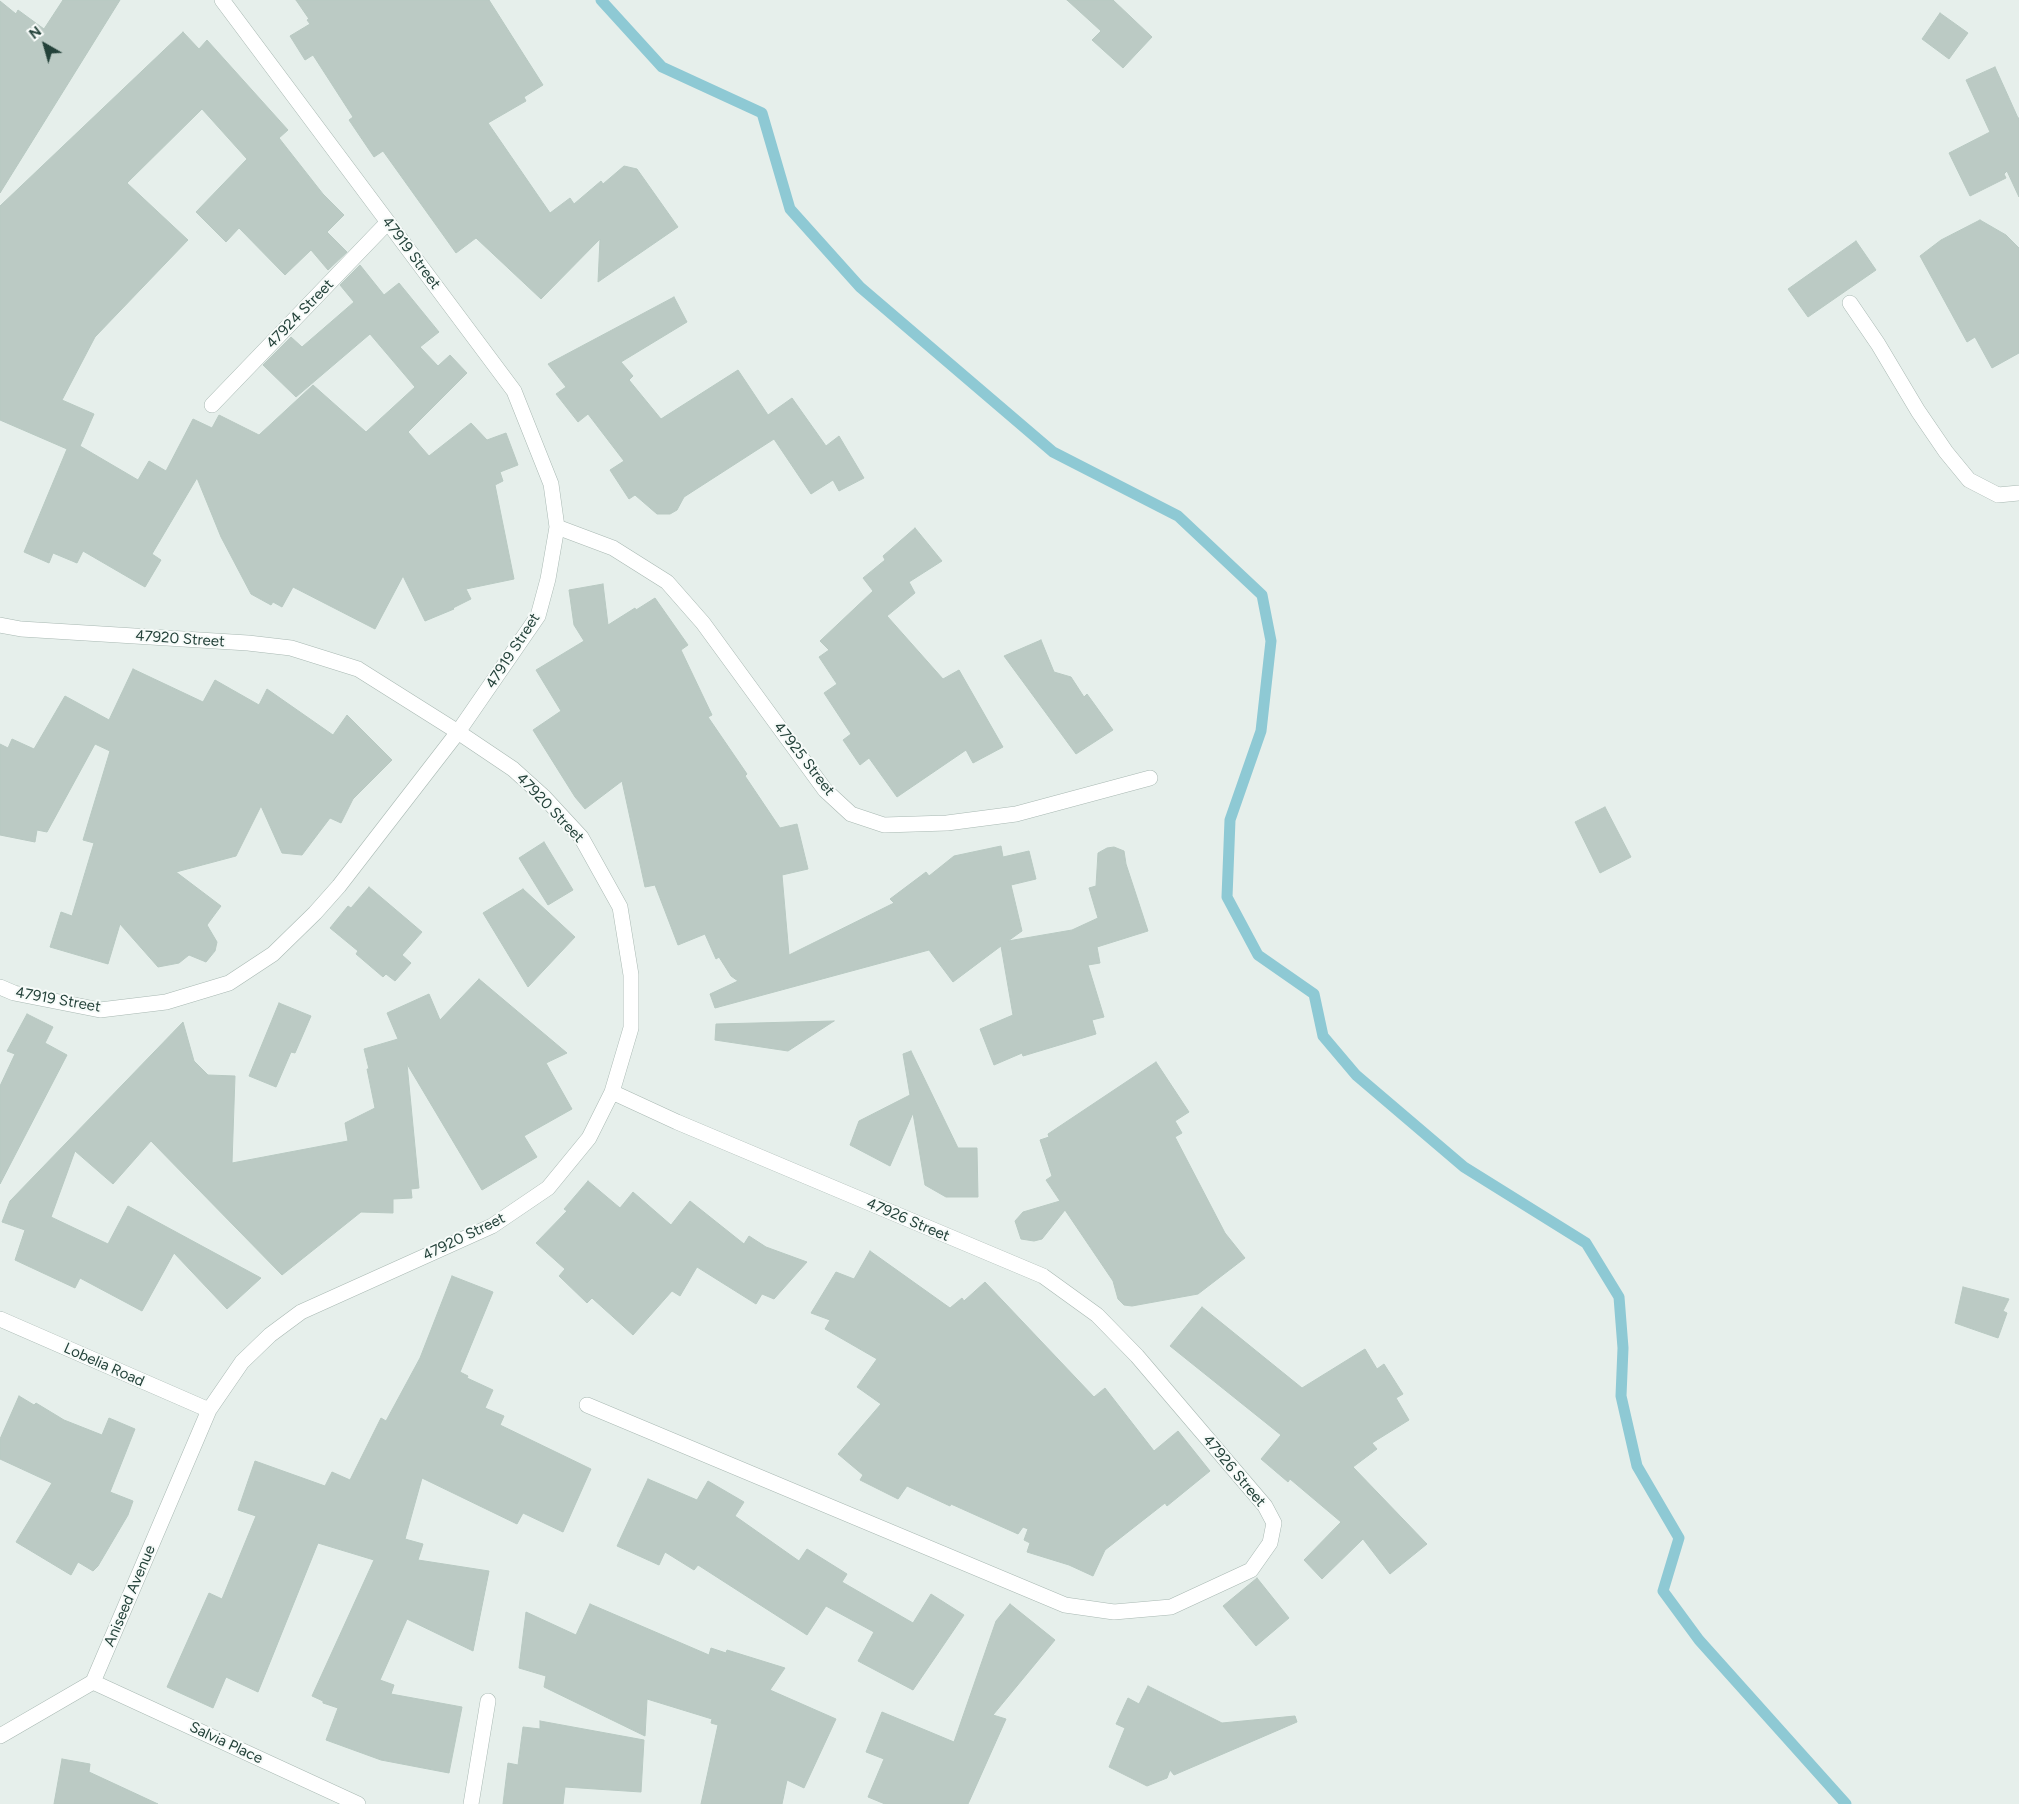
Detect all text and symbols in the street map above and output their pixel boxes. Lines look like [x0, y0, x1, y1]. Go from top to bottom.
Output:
north arrow [20, 20, 70, 70]
text: N [26, 23, 45, 43]
street label: 47919 Street [378, 213, 444, 293]
street label: 47924 Street [263, 276, 337, 352]
street label: 47919 Street [482, 610, 544, 692]
street label: 47920 Street [135, 627, 225, 651]
street label: 47925 Street [770, 719, 838, 799]
street label: 47920 Street [512, 770, 588, 846]
street label: 47919 Street [14, 984, 102, 1016]
street label: 47926 Street [864, 1194, 952, 1246]
street label: 47920 Street [420, 1209, 508, 1265]
street label: Lobelia Road [61, 1339, 147, 1391]
street label: 47926 Street [1199, 1431, 1269, 1511]
street label: Aniseed Avenue [100, 1543, 160, 1649]
street label: Salvia Place [187, 1718, 265, 1768]

